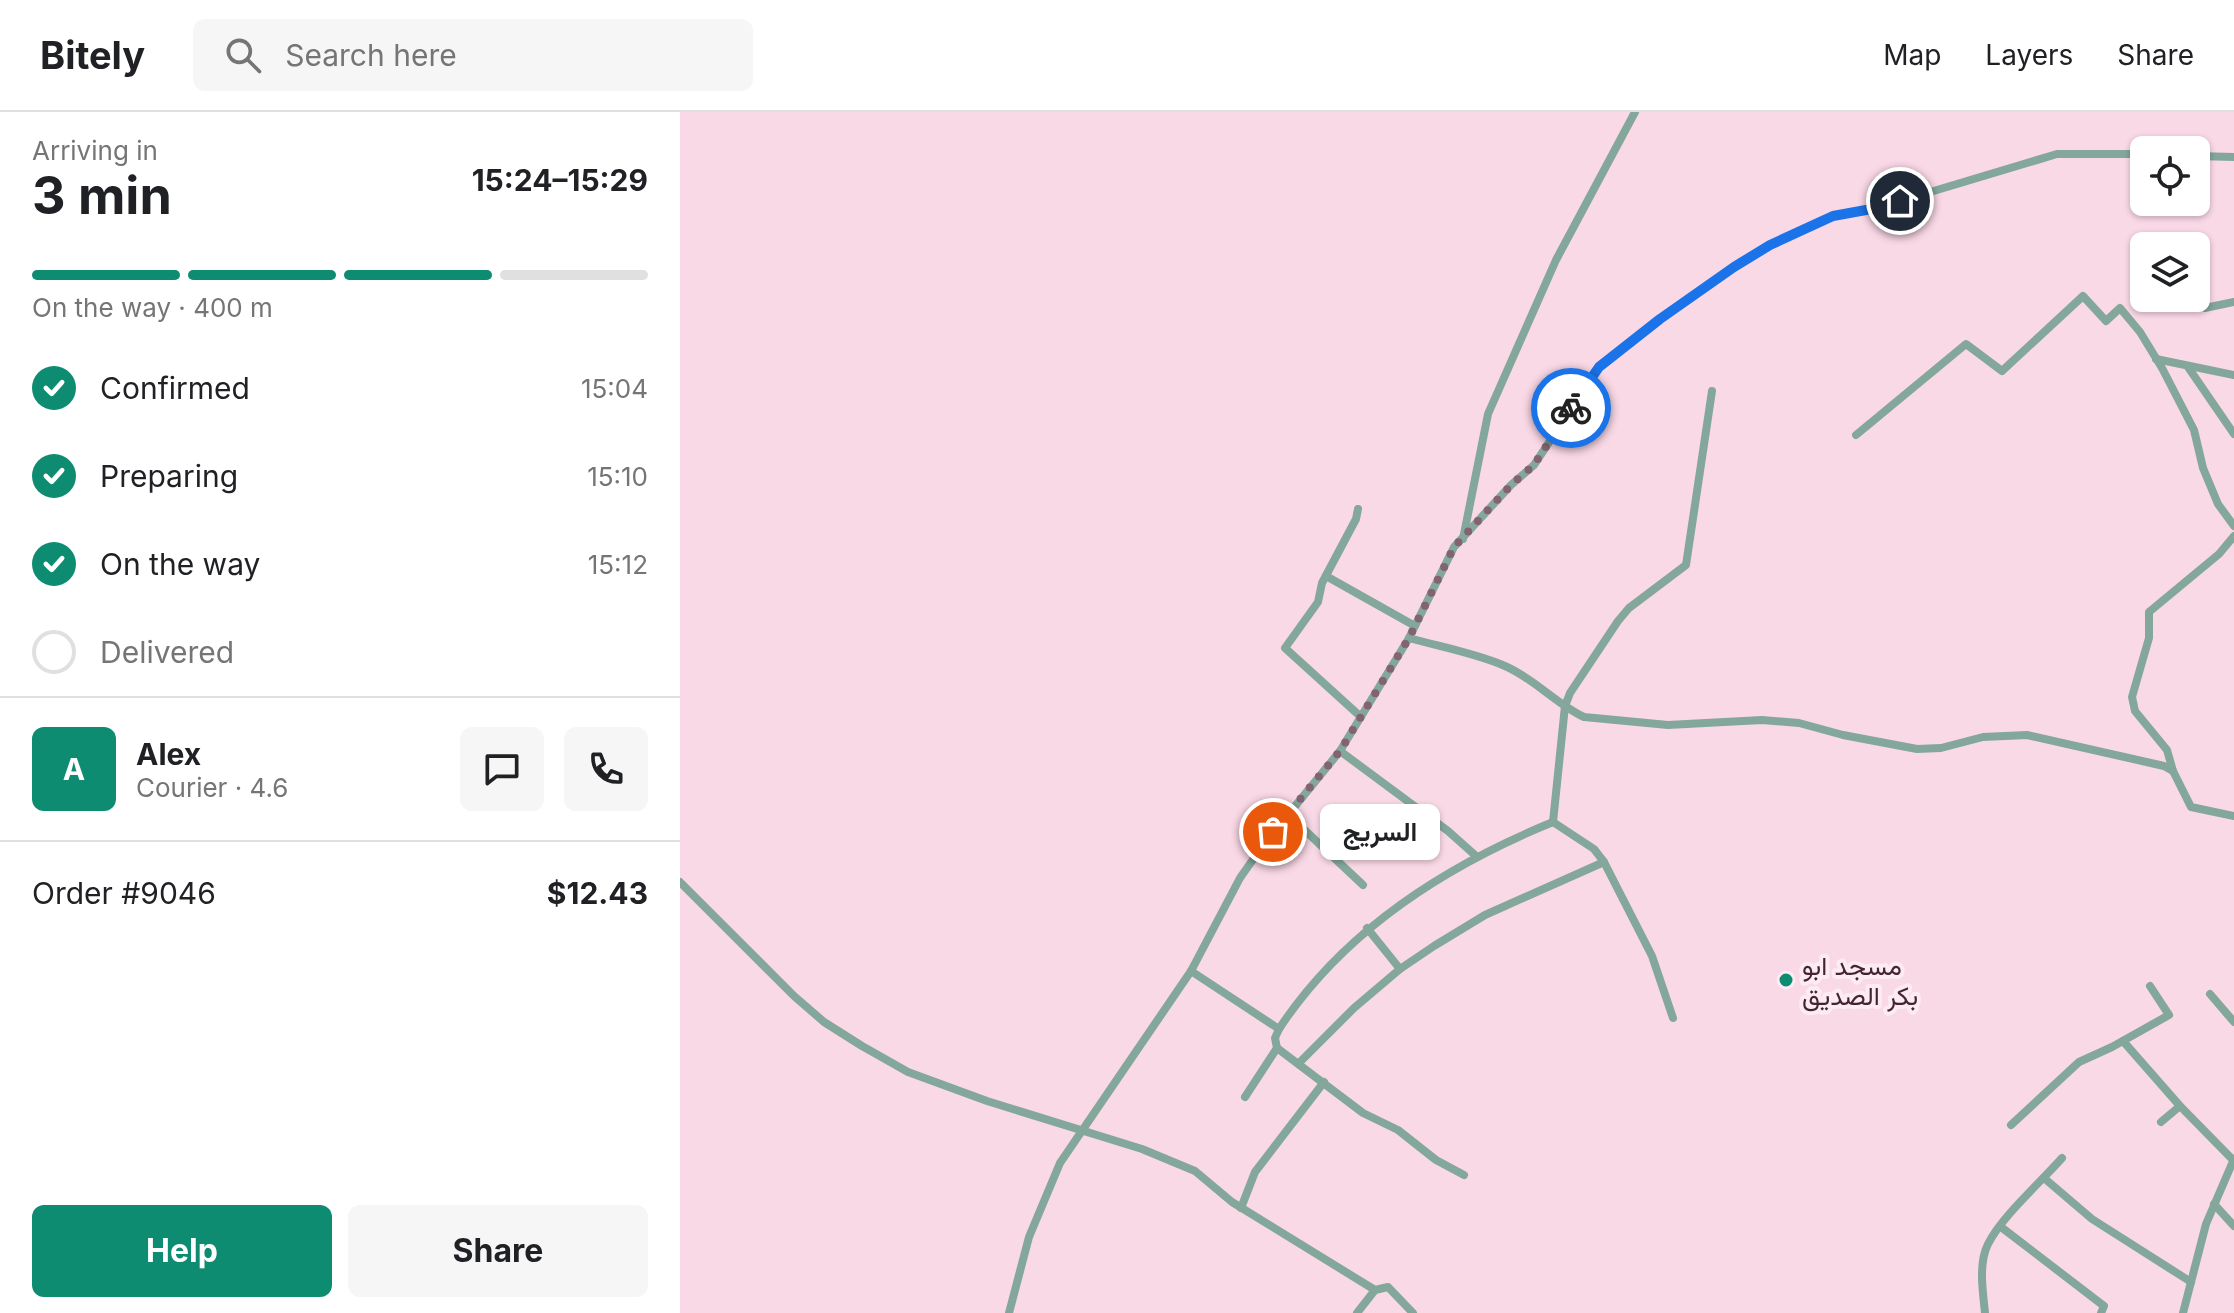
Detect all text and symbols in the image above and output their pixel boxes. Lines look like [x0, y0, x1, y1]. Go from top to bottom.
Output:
search box [193, 19, 753, 91]
text: Bitely [40, 32, 145, 78]
icon: search [221, 33, 265, 77]
text: Search here [285, 37, 457, 73]
text: Map [1883, 38, 1941, 72]
text: Layers [1985, 38, 2073, 72]
text: Share [2117, 38, 2194, 72]
text: Arriving in [32, 135, 158, 166]
map controls [2130, 136, 2210, 312]
button: locate [2130, 136, 2210, 216]
text: 15:24–15:29 [472, 162, 648, 198]
text: 3 min [32, 164, 172, 227]
pin [1866, 167, 1934, 235]
icon: home [1878, 179, 1922, 223]
button: layers [2130, 232, 2210, 312]
text: On the way · 400 m [32, 292, 273, 323]
icon: check [32, 366, 76, 410]
courier [1531, 368, 1611, 448]
text: Confirmed [100, 370, 250, 406]
text: 15:04 [581, 373, 648, 404]
icon: bike [1549, 386, 1593, 430]
icon: check [32, 454, 76, 498]
text: Preparing [100, 458, 238, 494]
text: 15:10 [587, 461, 648, 492]
icon: check [32, 542, 76, 586]
text: On the way [100, 546, 260, 582]
text: 15:12 [588, 549, 648, 580]
text: Delivered [100, 634, 234, 670]
button: chat [460, 727, 544, 811]
button: phone [564, 727, 648, 811]
text: Alex [136, 736, 201, 772]
text: A [63, 751, 85, 787]
text: Courier · 4.6 [136, 772, 288, 803]
pin [1239, 798, 1307, 866]
callout: السريج [1321, 804, 1441, 860]
icon: bag [1251, 810, 1295, 854]
text: السريج [1343, 816, 1417, 847]
text: Order #9046 [32, 875, 216, 911]
text: $12.43 [547, 875, 648, 911]
place label: مسجد ابو بكر الصديق [1802, 950, 1918, 1012]
marker: مسجد ابو بكر الصديق [1777, 971, 1795, 989]
button: Help [32, 1205, 332, 1297]
button: Share [348, 1205, 648, 1297]

